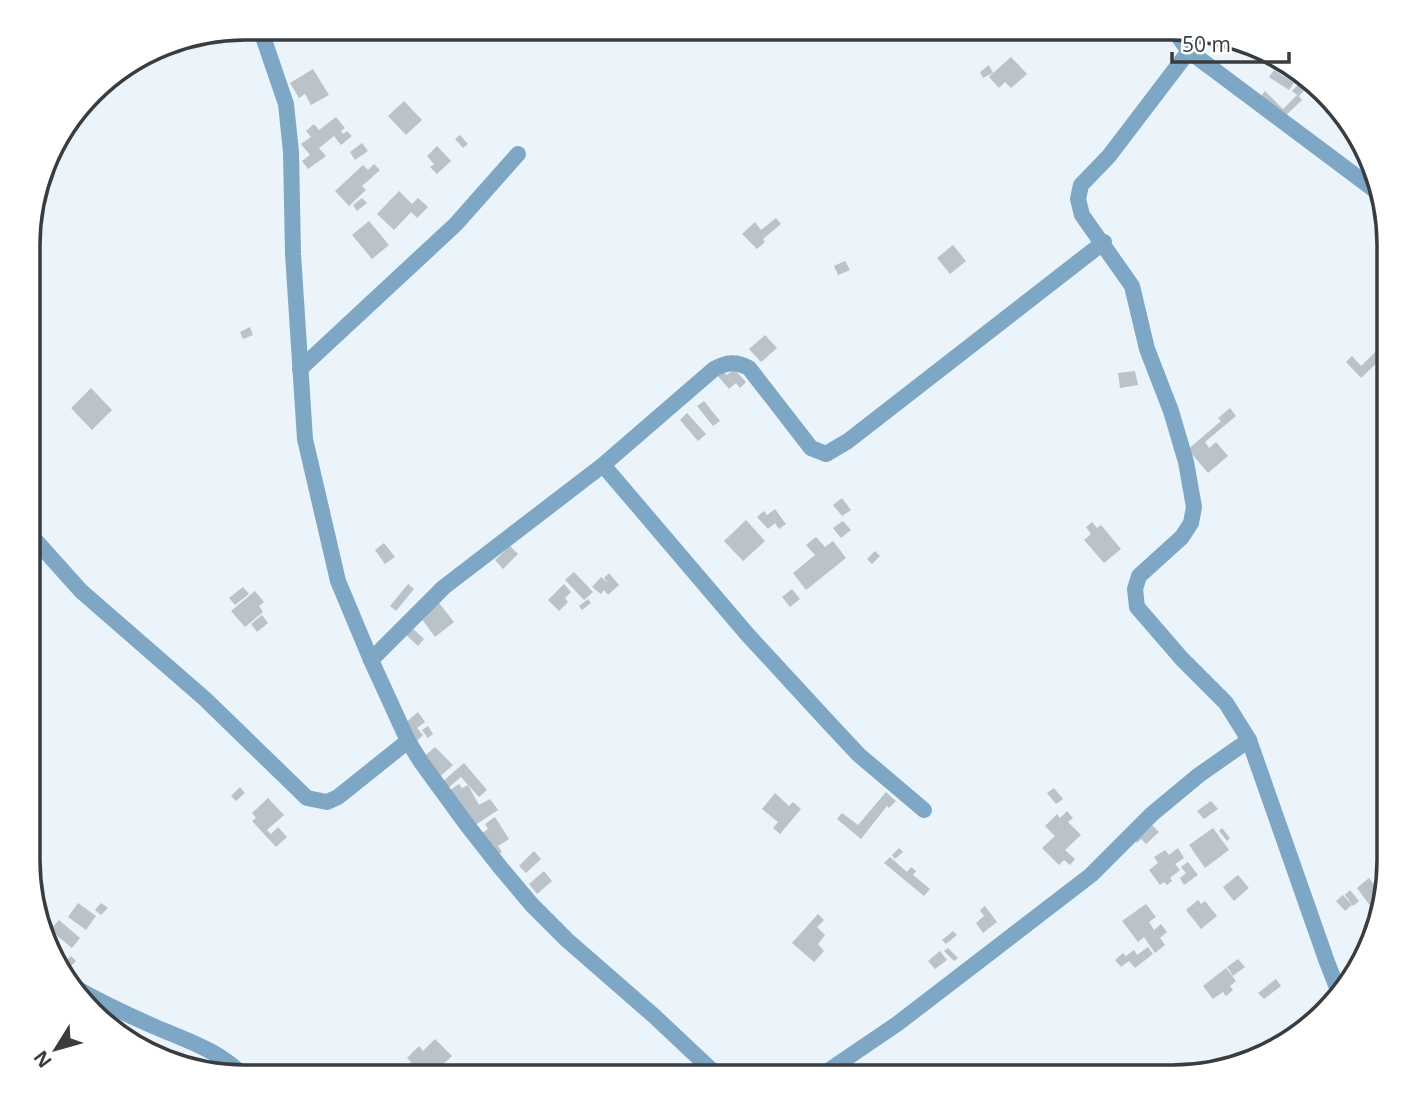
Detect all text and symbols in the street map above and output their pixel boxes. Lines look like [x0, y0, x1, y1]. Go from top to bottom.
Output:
scale bar [1172, 21, 1289, 65]
text: 50 m [1182, 30, 1231, 58]
north arrow [21, 1014, 91, 1084]
text: N [27, 1045, 57, 1073]

